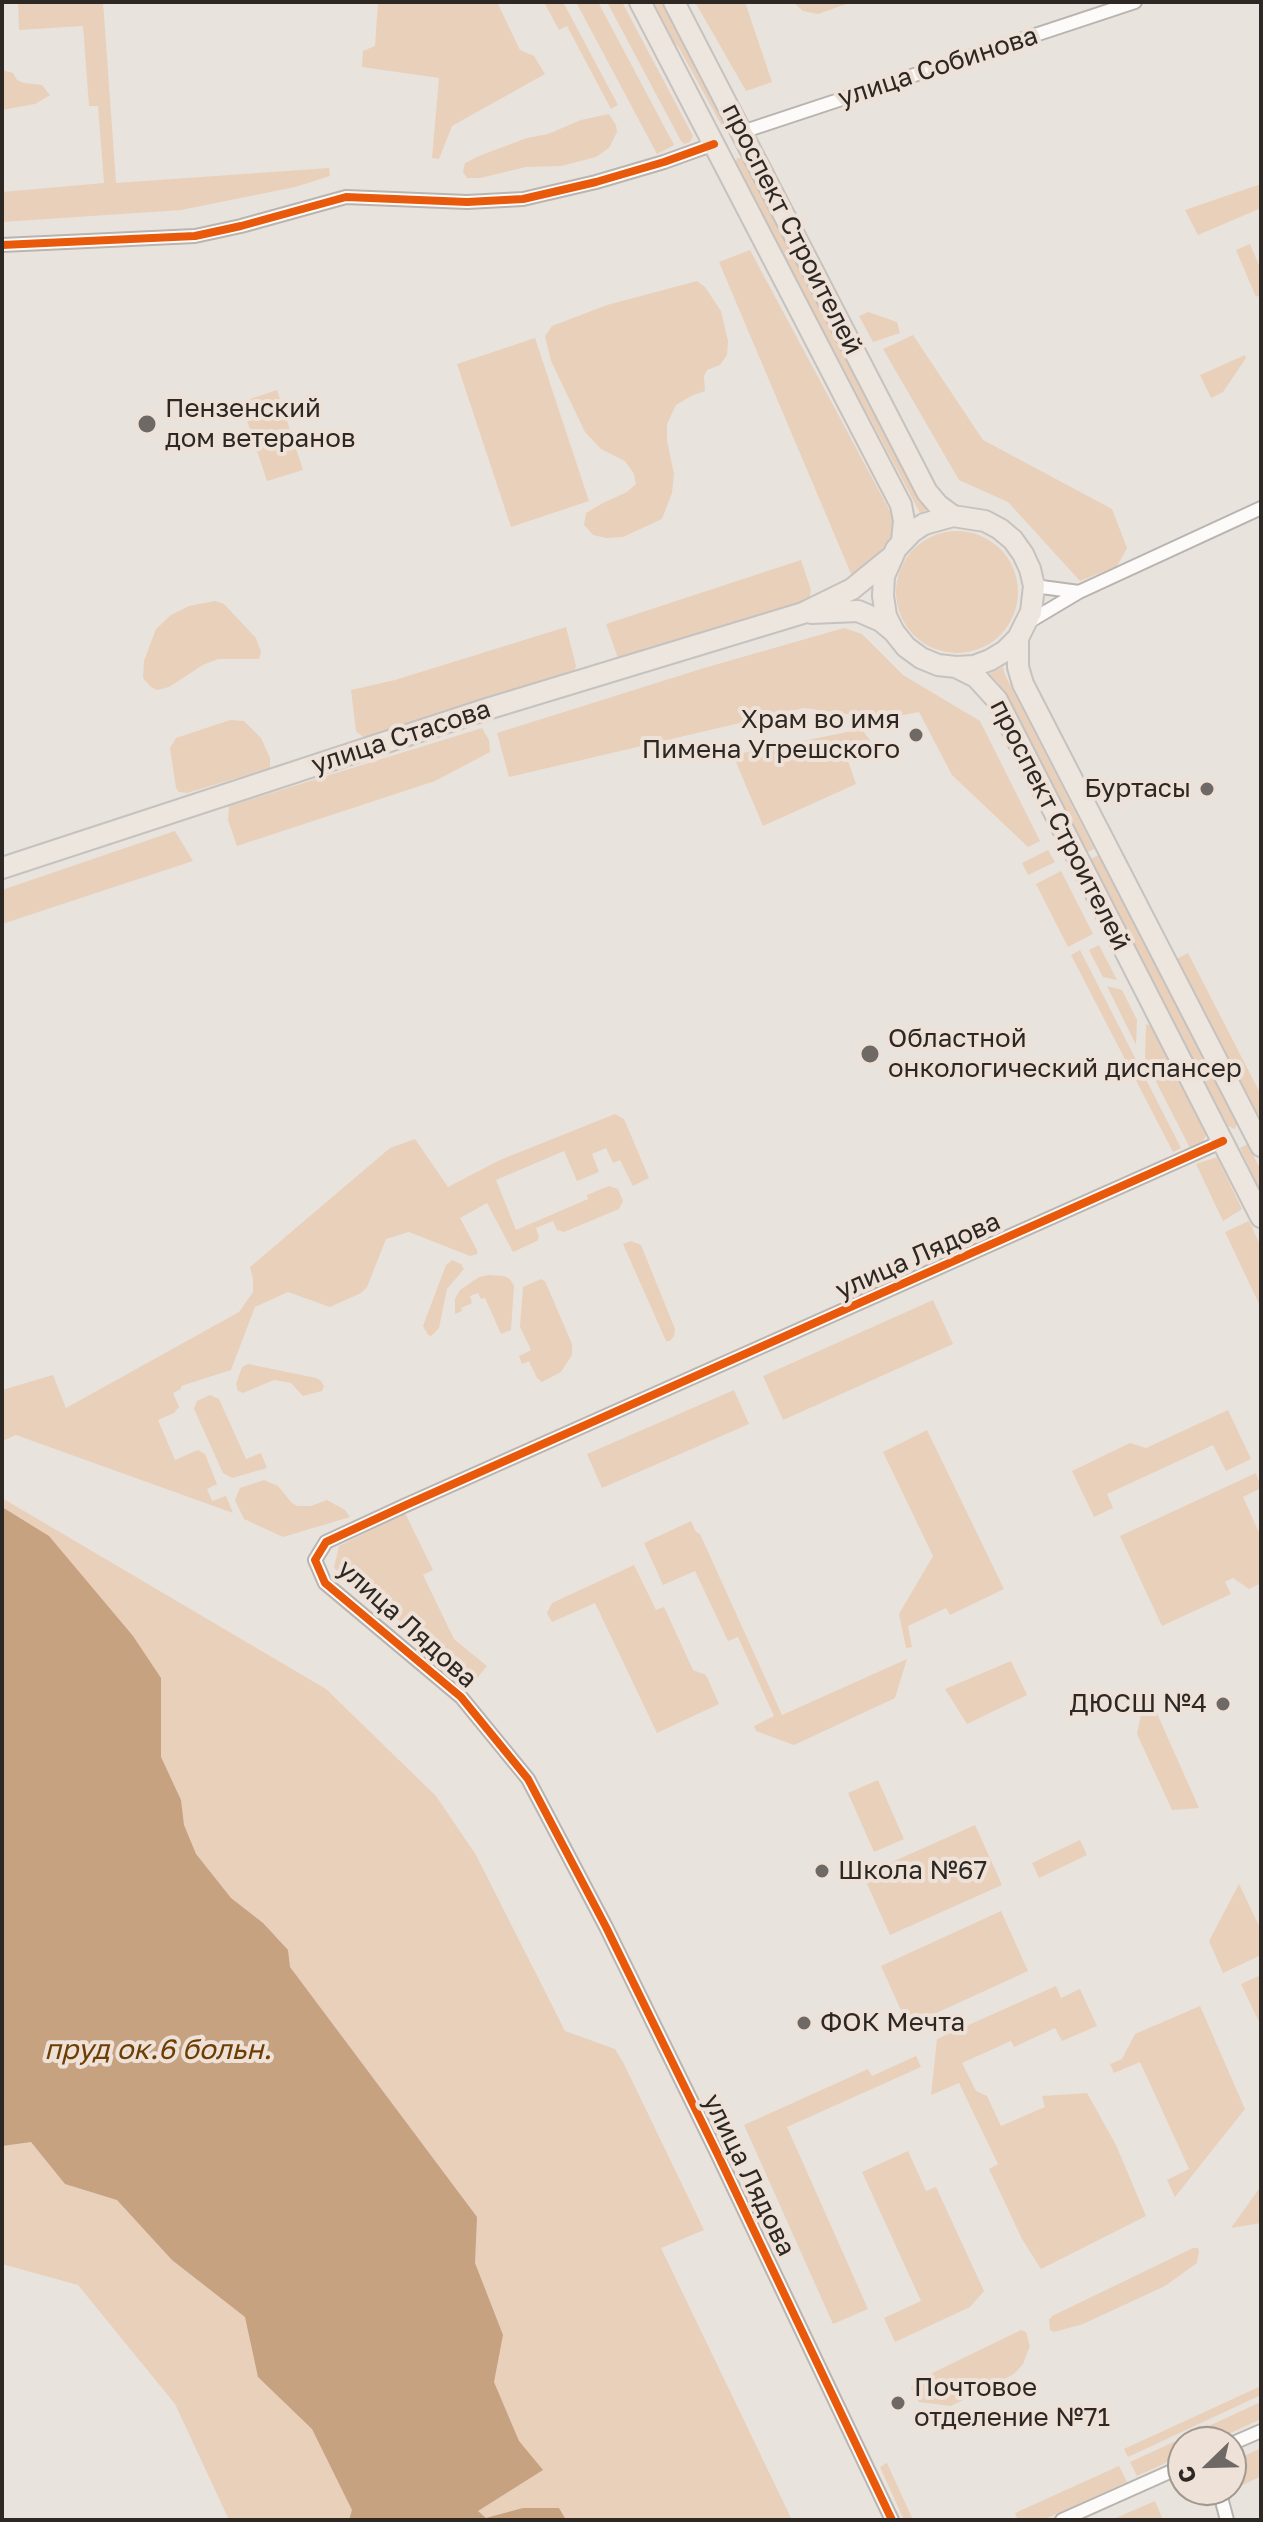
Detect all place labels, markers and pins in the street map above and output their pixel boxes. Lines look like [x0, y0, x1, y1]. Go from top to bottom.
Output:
place label: Пензенский дом ветеранов [165, 393, 355, 454]
marker: Пензенский дом ветеранов [136, 413, 158, 435]
place label: Храм во имя Пимена Угрешского [642, 704, 900, 766]
marker: Храм во имя Пимена Угрешского [907, 726, 925, 744]
place label: Буртасы [1084, 773, 1191, 805]
marker: Буртасы [1198, 780, 1216, 798]
place label: Областной онкологический диспансер [888, 1023, 1242, 1084]
marker: Областной онкологический диспансер [859, 1043, 881, 1065]
place label: ДЮСШ №4 [1070, 1688, 1207, 1720]
marker: ДЮСШ №4 [1214, 1695, 1232, 1713]
place label: Школа №67 [838, 1855, 987, 1887]
marker: Школа №67 [813, 1862, 831, 1880]
place label: ФОК Мечта [820, 2007, 965, 2039]
marker: ФОК Мечта [795, 2014, 813, 2032]
place label: Почтовое отделение №71 [914, 2372, 1110, 2434]
marker: Почтовое отделение №71 [889, 2394, 907, 2412]

